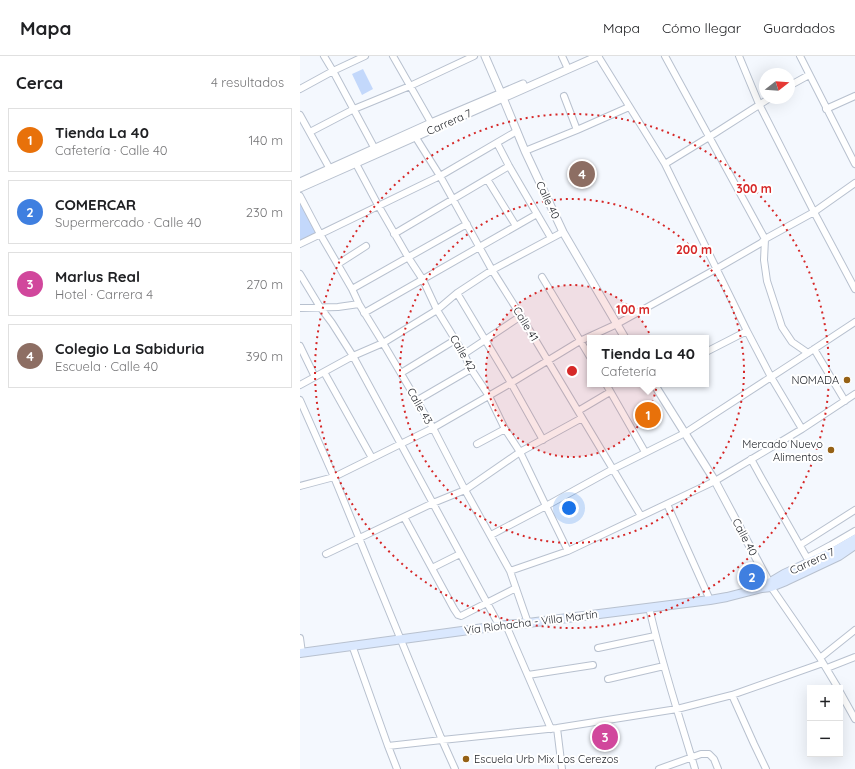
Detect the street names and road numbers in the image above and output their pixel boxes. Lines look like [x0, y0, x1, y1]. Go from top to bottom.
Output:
street label: Carrera 7 [424, 106, 474, 138]
street label: Calle 40 [533, 179, 563, 221]
street label: Calle 41 [510, 304, 542, 344]
street label: Calle 42 [447, 332, 479, 374]
street label: Calle 43 [404, 385, 436, 427]
street label: Calle 40 [729, 516, 761, 558]
street label: Carrera 7 [787, 544, 837, 577]
street label: Vía Riohacha - Villa Martín [463, 607, 599, 637]

